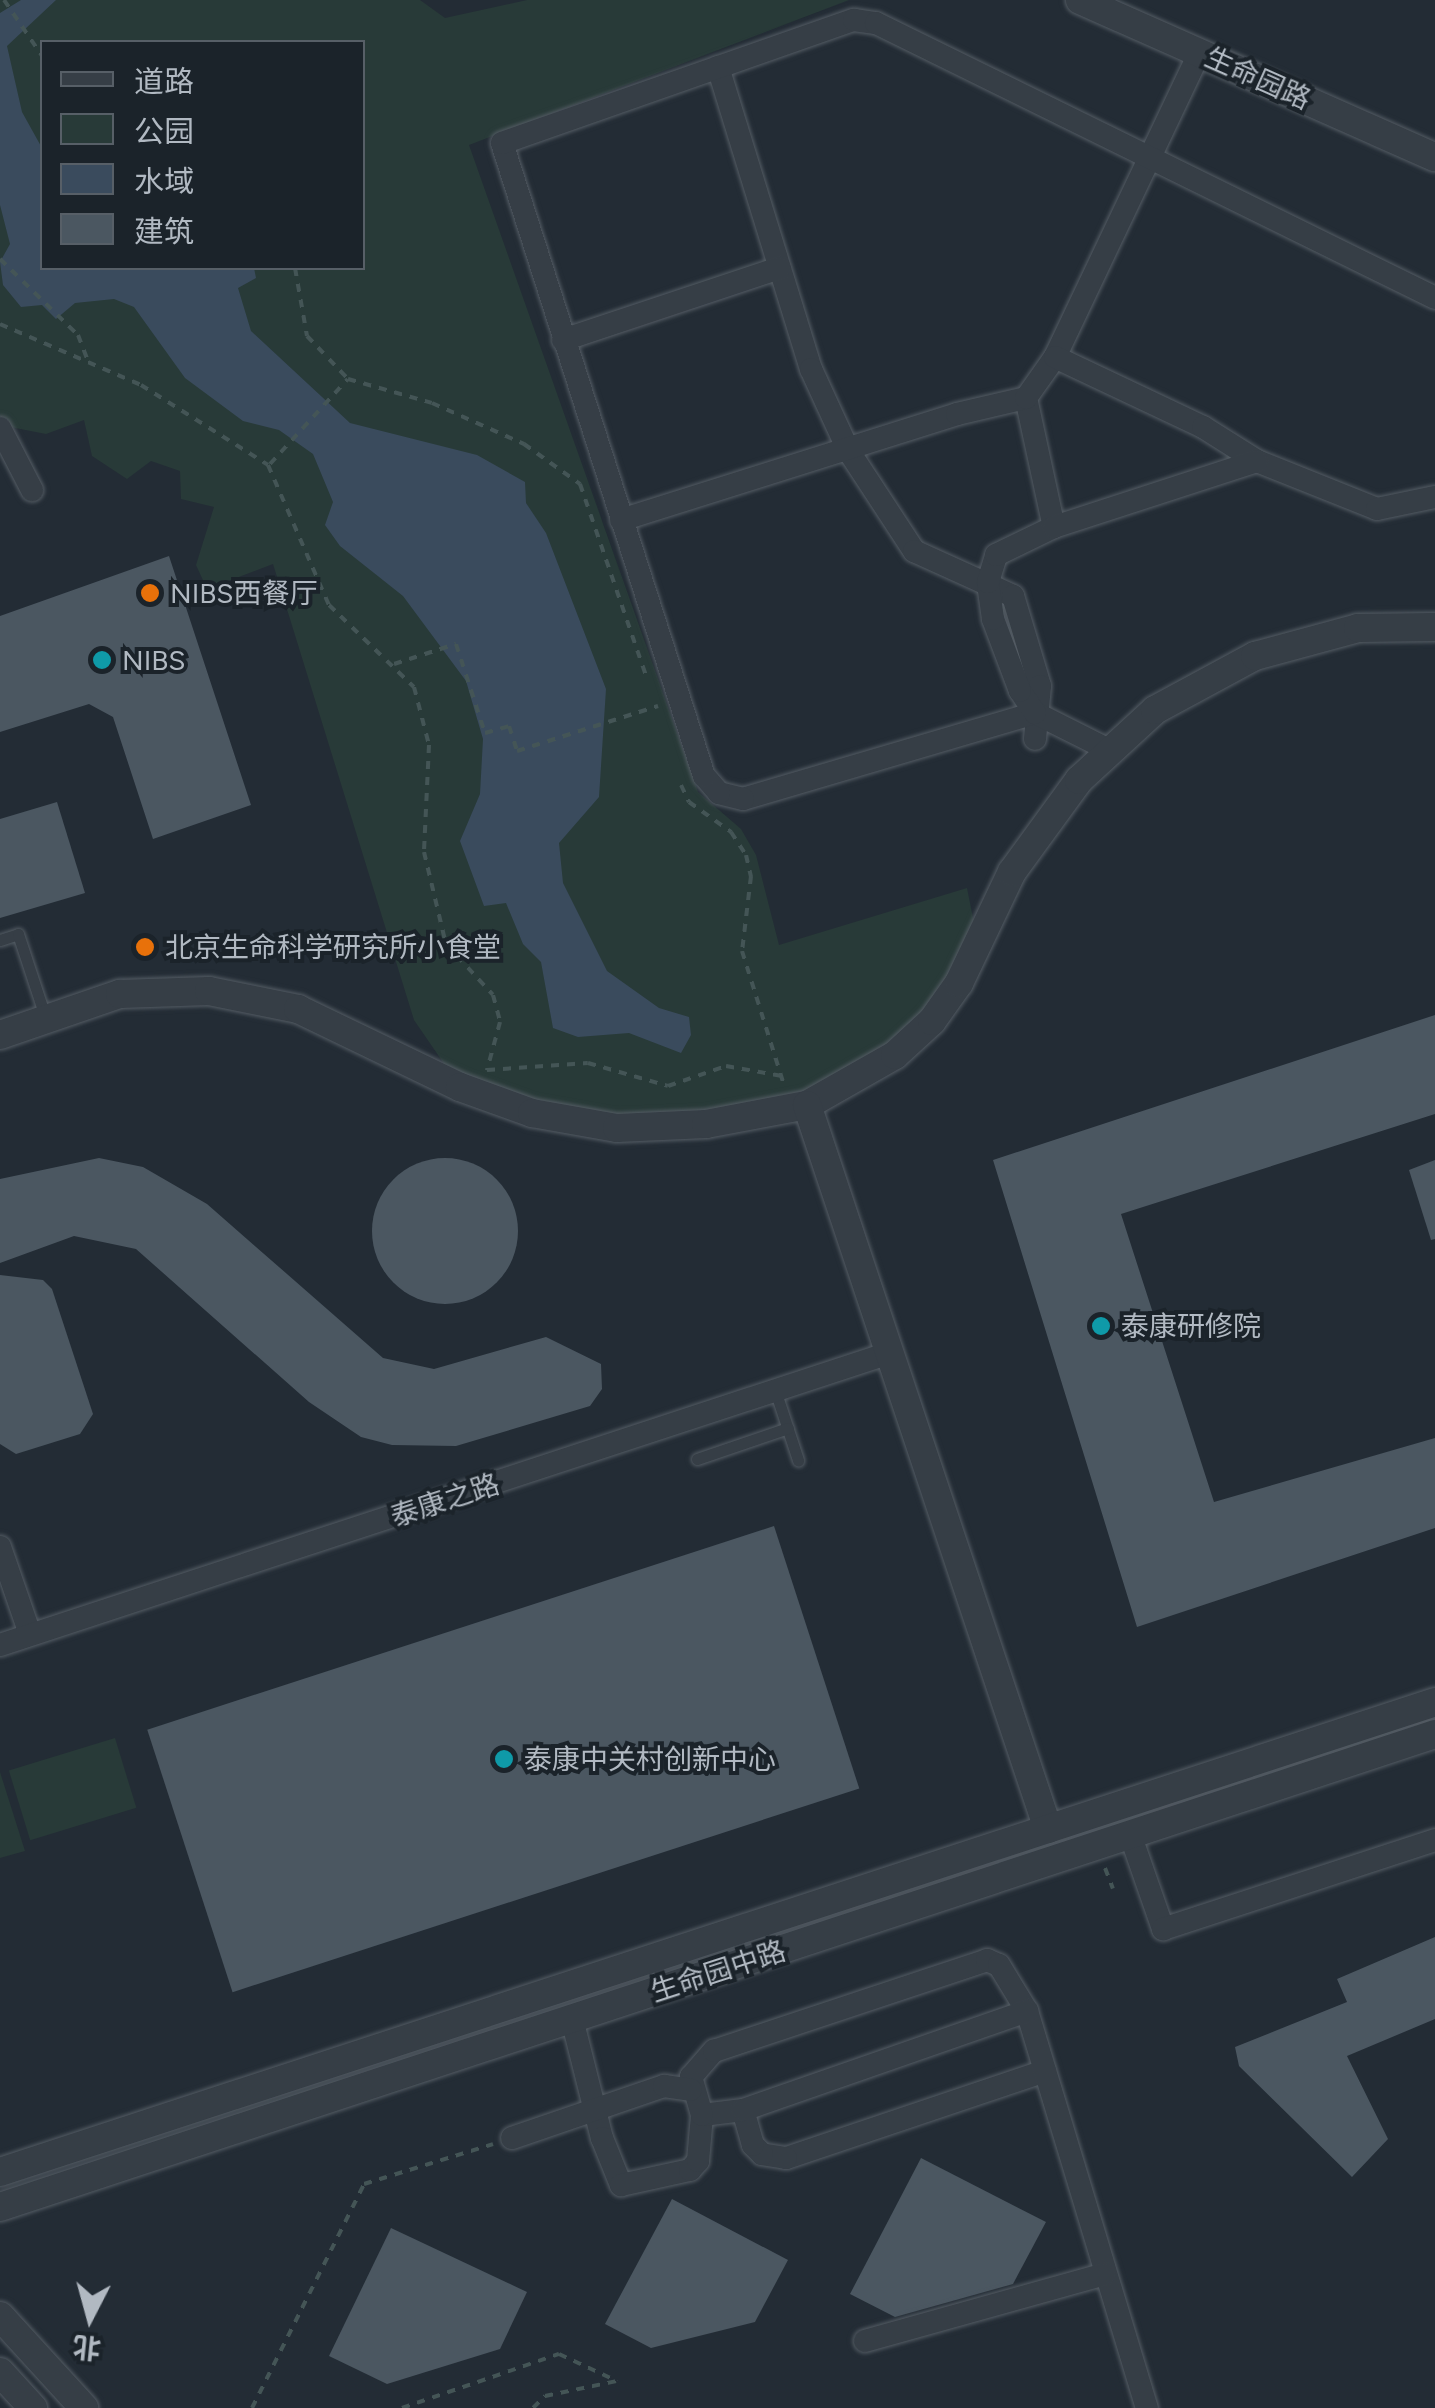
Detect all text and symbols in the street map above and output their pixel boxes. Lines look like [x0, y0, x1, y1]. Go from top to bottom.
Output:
legend [40, 40, 365, 270]
street label: 生命园路 [1200, 40, 1316, 116]
text: 道路 [134, 63, 194, 100]
text: 公园 [134, 113, 194, 150]
text: 水域 [134, 163, 194, 200]
text: 建筑 [134, 213, 194, 250]
place label: NIBS西餐厅 [170, 576, 318, 610]
marker: NIBS西餐厅 [139, 582, 161, 604]
place label: NIBS [122, 643, 186, 677]
marker: NIBS [91, 649, 113, 671]
place label: 北京生命科学研究所小食堂 [165, 930, 501, 964]
marker: 北京生命科学研究所小食堂 [134, 936, 156, 958]
place label: 泰康研修院 [1121, 1309, 1261, 1343]
marker: 泰康研修院 [1090, 1315, 1112, 1337]
street label: 泰康之路 [387, 1467, 503, 1533]
place label: 泰康中关村创新中心 [524, 1742, 776, 1776]
marker: 泰康中关村创新中心 [493, 1748, 515, 1770]
street label: 生命园中路 [646, 1933, 790, 2009]
north arrow [40, 2268, 140, 2368]
text: 北 [71, 2329, 103, 2366]

